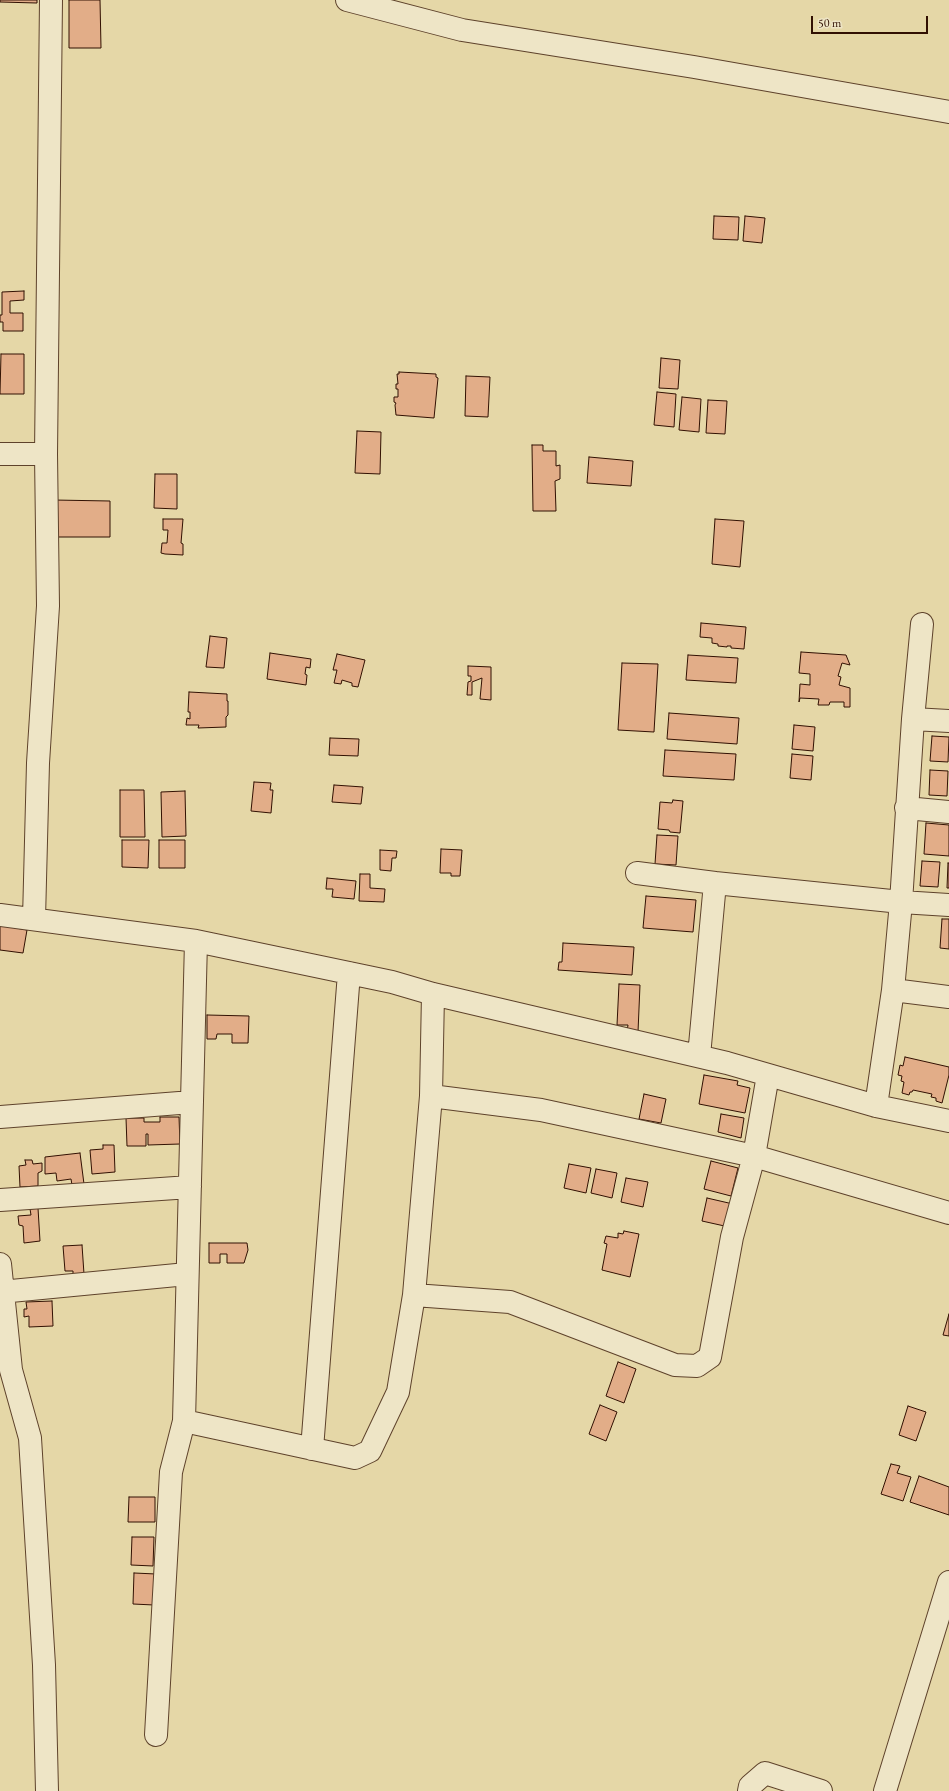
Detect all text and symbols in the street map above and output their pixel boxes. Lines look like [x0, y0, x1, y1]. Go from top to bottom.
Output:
scale bar [813, 8, 930, 34]
text: 50 m [818, 15, 841, 31]

